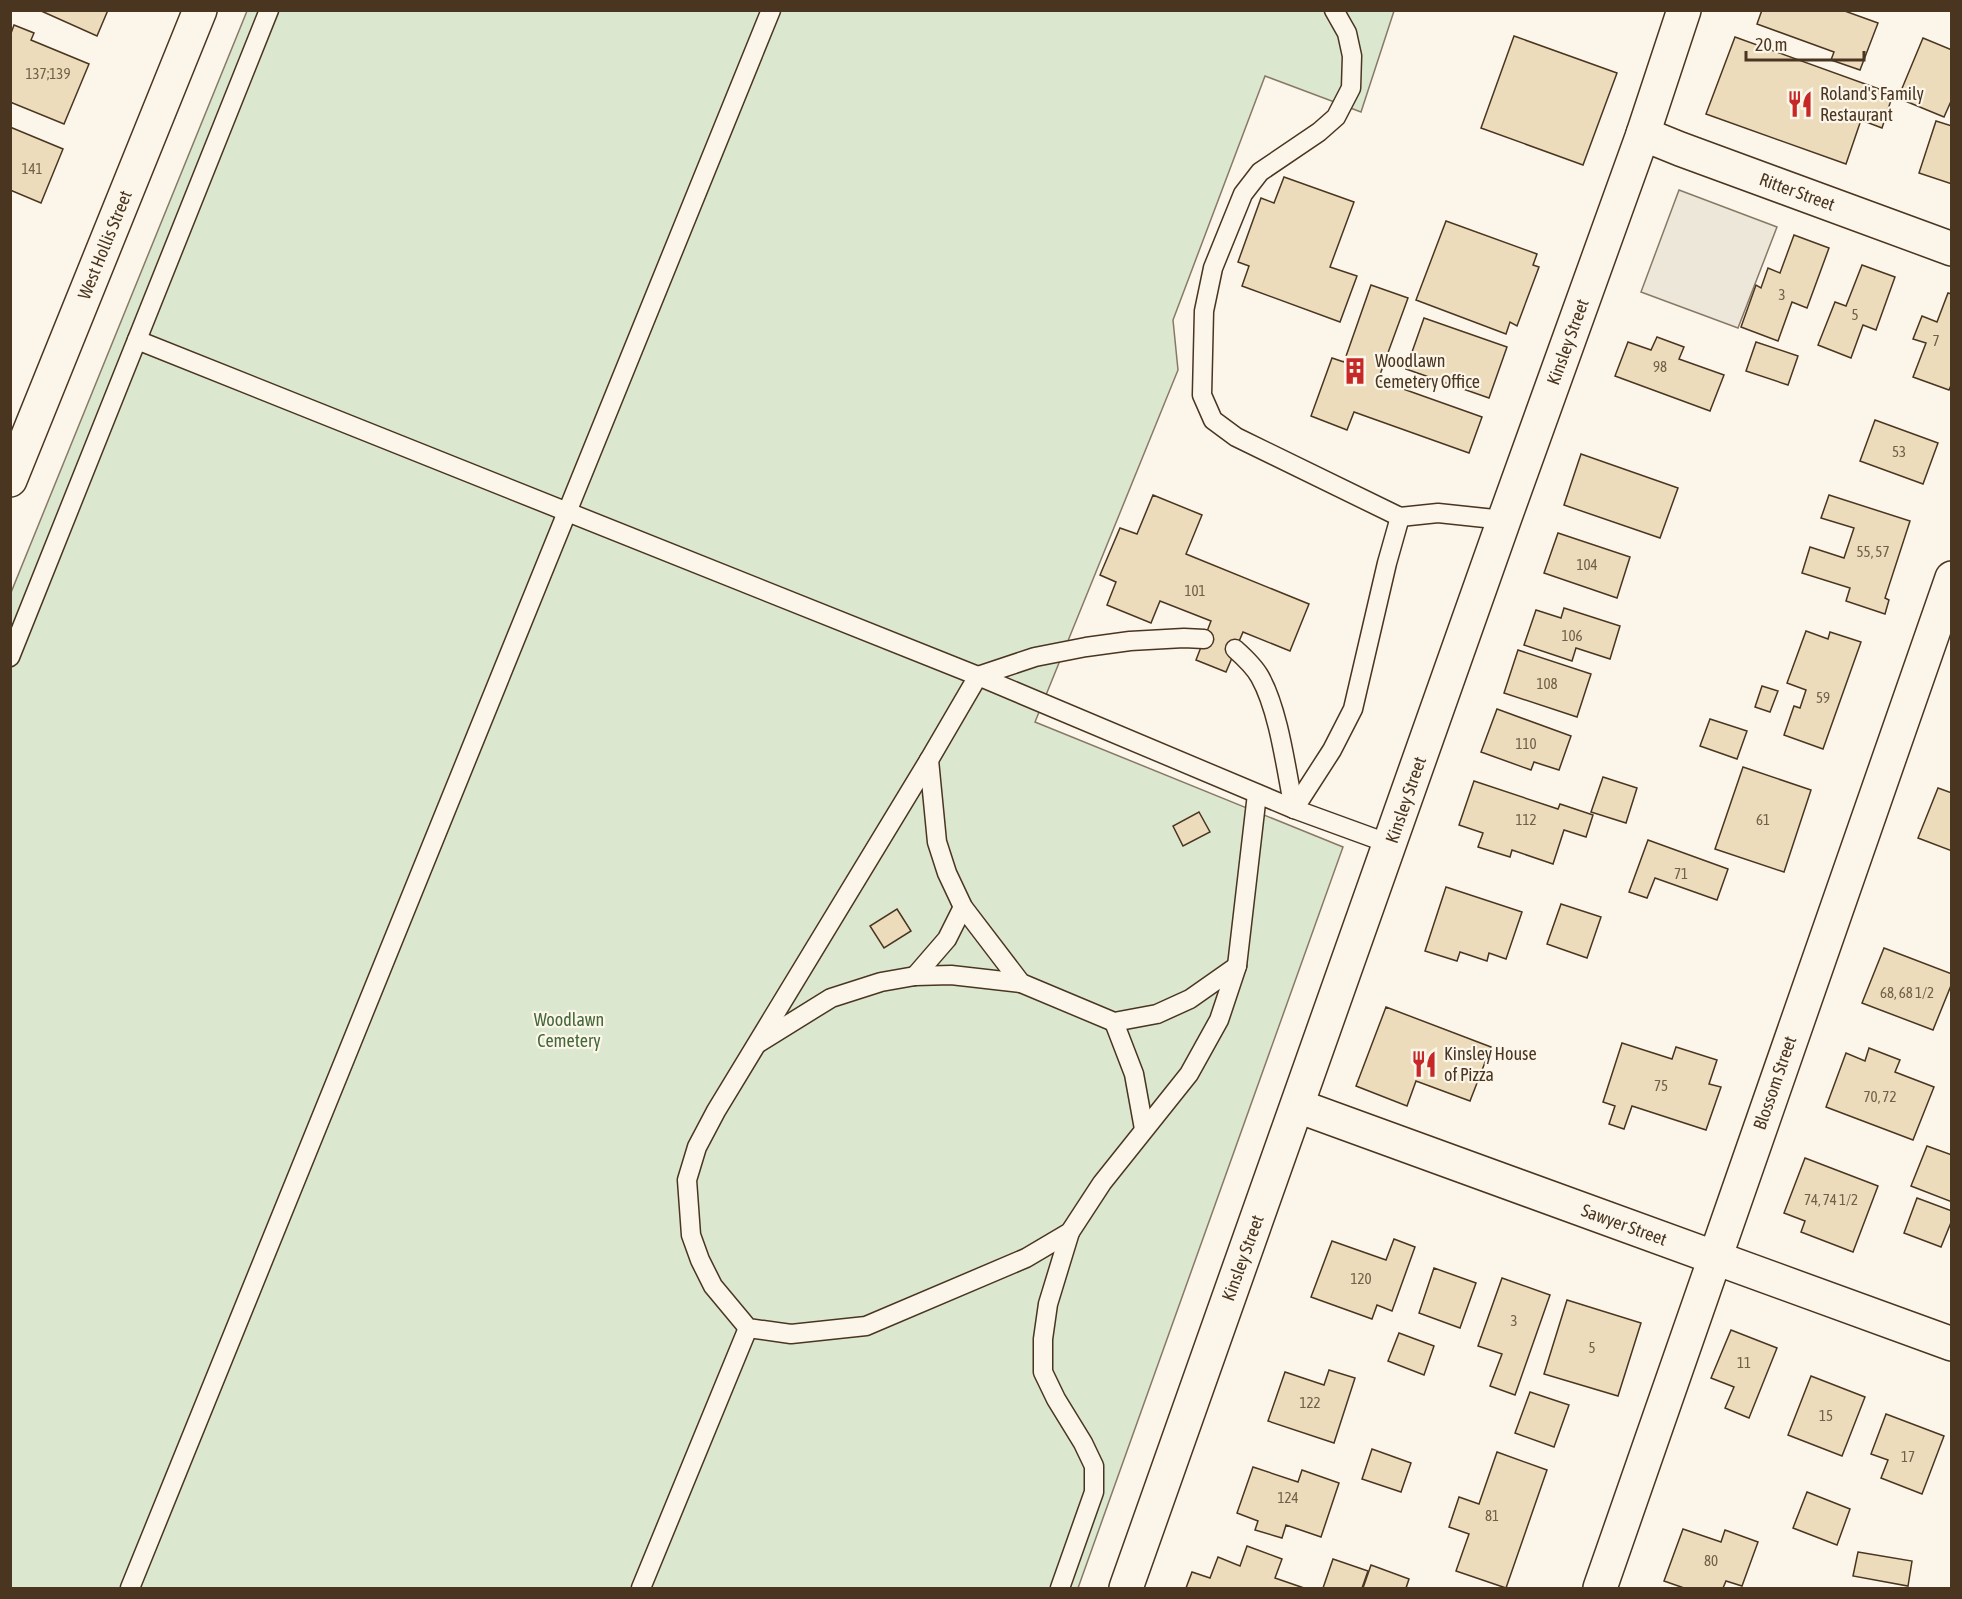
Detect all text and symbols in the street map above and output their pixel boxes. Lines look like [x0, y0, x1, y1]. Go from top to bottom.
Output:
scale bar [1746, 24, 1864, 62]
text: 20 m [1755, 34, 1787, 55]
house number: 137;139 [26, 65, 70, 82]
place label: Roland's Family Restaurant [1820, 83, 1924, 125]
restaurant icon: Roland's Family Restaurant [1785, 89, 1815, 119]
house number: 141 [21, 160, 43, 177]
street label: Ritter Street [1757, 168, 1838, 215]
street label: West Hollis Street [73, 187, 136, 302]
house number: 3 [1778, 286, 1786, 303]
street label: Kinsley Street [1542, 296, 1593, 388]
house number: 5 [1851, 306, 1859, 323]
house number: 7 [1932, 332, 1940, 349]
place label: Woodlawn Cemetery Office [1375, 350, 1480, 392]
building icon: Woodlawn Cemetery Office [1340, 356, 1370, 386]
house number: 98 [1653, 358, 1667, 375]
house number: 53 [1892, 443, 1906, 460]
house number: 55, 57 [1857, 543, 1889, 560]
house number: 104 [1576, 556, 1598, 573]
house number: 101 [1184, 582, 1206, 599]
house number: 106 [1561, 627, 1583, 644]
house number: 108 [1536, 675, 1558, 692]
house number: 59 [1816, 689, 1830, 706]
house number: 110 [1515, 735, 1537, 752]
street label: Kinsley Street [1381, 754, 1430, 846]
house number: 112 [1515, 811, 1537, 828]
house number: 61 [1756, 811, 1770, 828]
house number: 71 [1674, 865, 1688, 882]
house number: 68, 68 1/2 [1880, 984, 1934, 1001]
park label: Woodlawn Cemetery [534, 1009, 604, 1051]
street label: Blossom Street [1749, 1033, 1800, 1132]
place label: Kinsley House of Pizza [1444, 1043, 1537, 1085]
restaurant icon: Kinsley House of Pizza [1409, 1049, 1439, 1079]
house number: 75 [1654, 1077, 1668, 1094]
house number: 70, 72 [1864, 1088, 1896, 1105]
house number: 74, 74 1/2 [1804, 1191, 1858, 1208]
street label: Sawyer Street [1579, 1199, 1670, 1250]
street label: Kinsley Street [1217, 1212, 1268, 1304]
house number: 120 [1350, 1270, 1372, 1287]
house number: 3 [1510, 1312, 1518, 1329]
house number: 5 [1588, 1339, 1596, 1356]
house number: 11 [1737, 1354, 1751, 1371]
house number: 122 [1299, 1394, 1321, 1411]
house number: 15 [1819, 1407, 1833, 1424]
house number: 17 [1901, 1448, 1915, 1465]
house number: 124 [1277, 1489, 1299, 1506]
house number: 81 [1485, 1507, 1499, 1524]
house number: 80 [1704, 1552, 1718, 1569]

